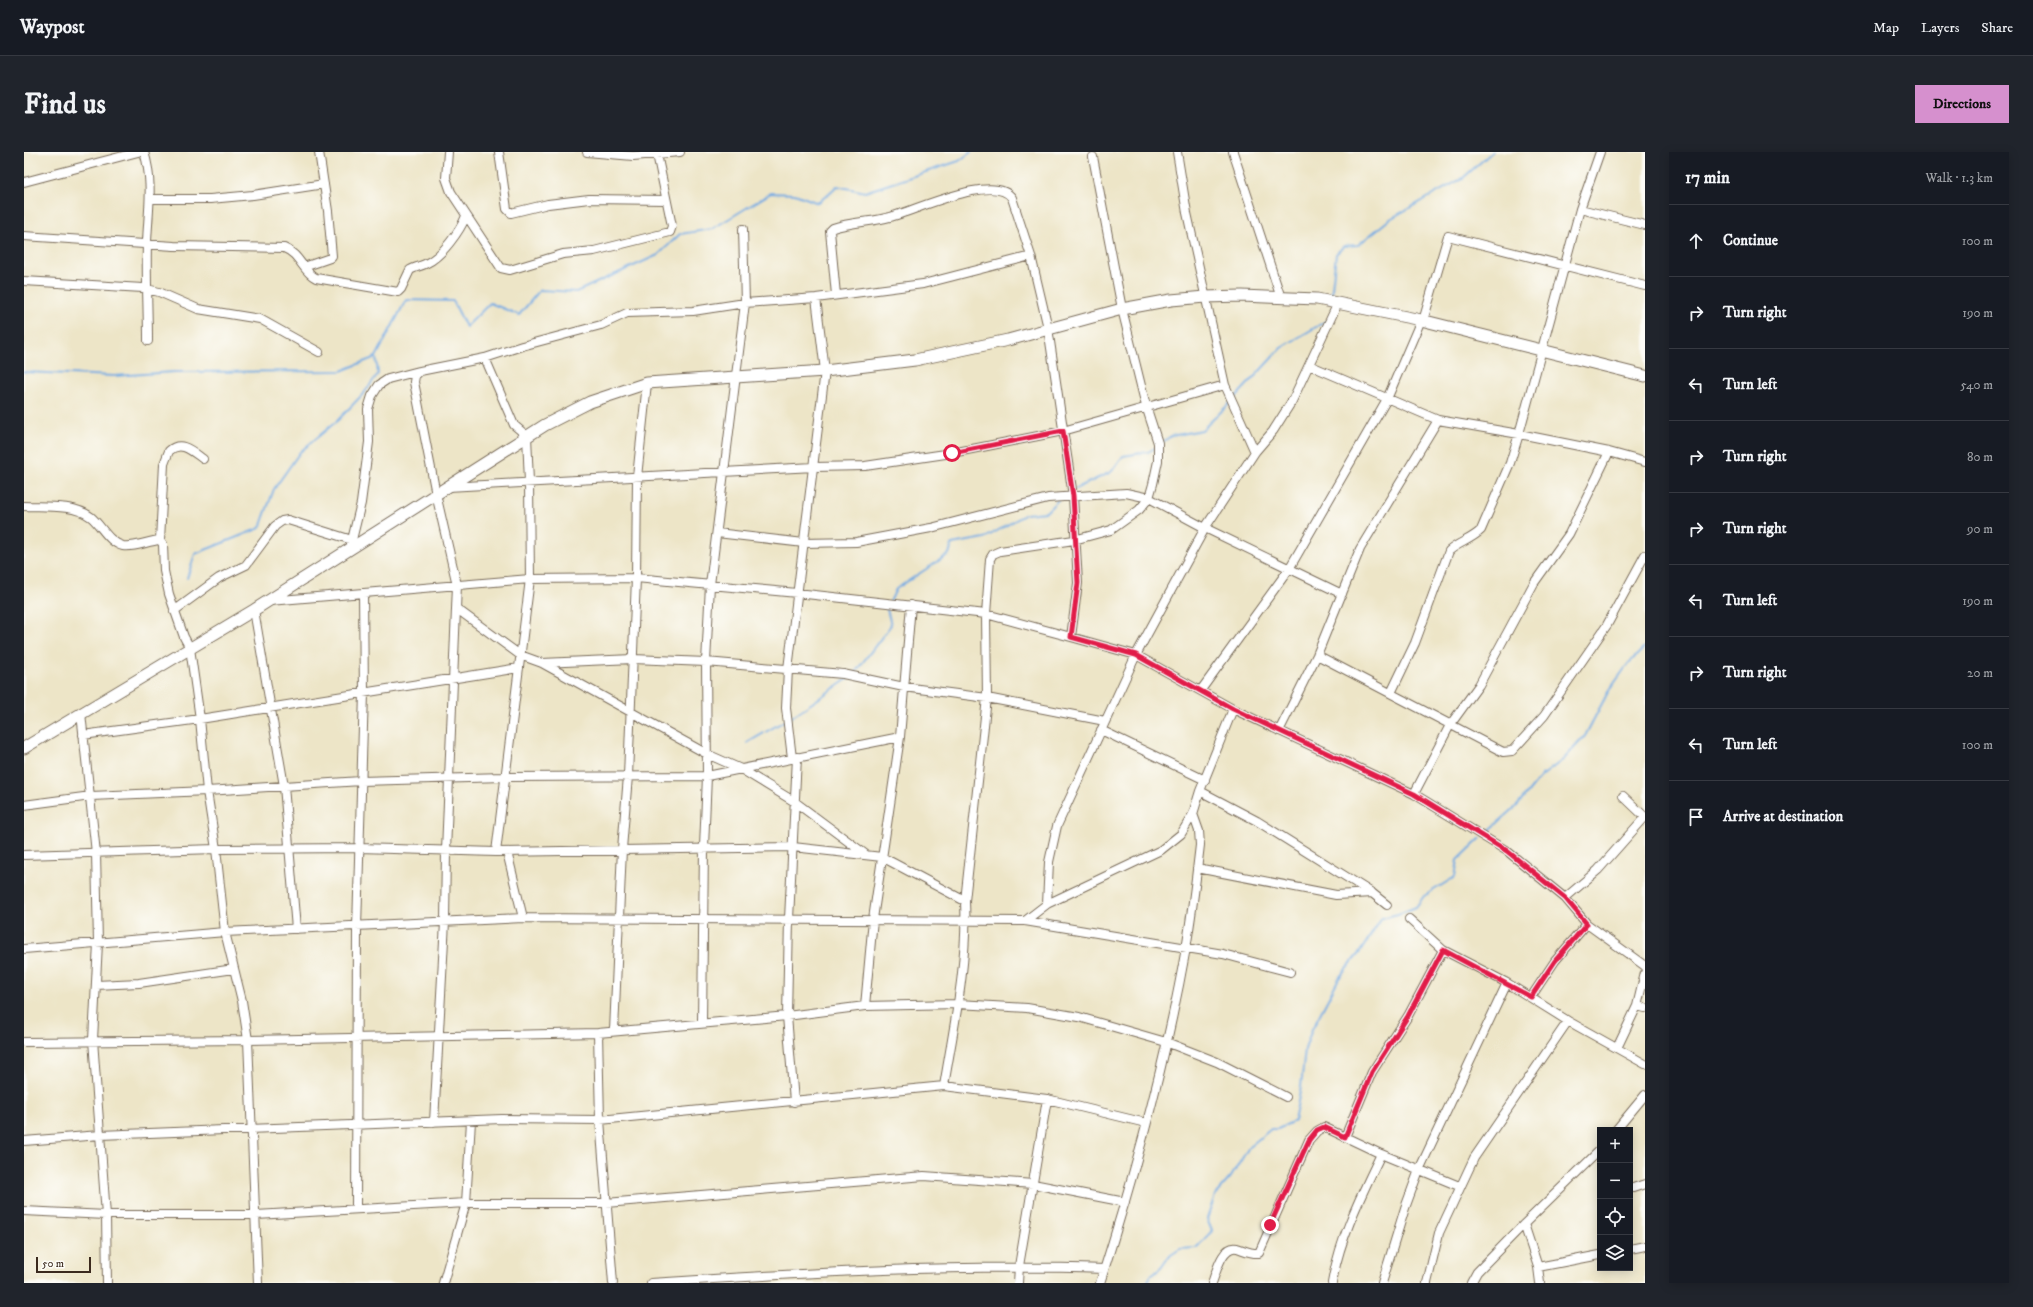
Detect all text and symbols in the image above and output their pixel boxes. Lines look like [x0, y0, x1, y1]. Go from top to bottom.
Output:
text: Waypost [20, 16, 84, 39]
text: Map [1873, 19, 1899, 37]
text: Layers [1921, 19, 1959, 37]
text: Share [1981, 19, 2013, 37]
button: Directions [1915, 85, 2009, 123]
text: Find us [24, 87, 106, 122]
text: 17 min [1685, 167, 1730, 189]
text: Walk · 1.3 km [1926, 170, 1993, 186]
icon: ahead [1685, 230, 1707, 252]
text: Continue [1723, 231, 1778, 250]
text: 100 m [1962, 233, 1993, 249]
icon: right [1685, 302, 1707, 324]
text: Turn right [1723, 303, 1786, 322]
text: 190 m [1962, 305, 1993, 321]
icon: left [1685, 374, 1707, 396]
text: Turn left [1723, 375, 1777, 394]
text: 540 m [1960, 377, 1993, 393]
route start [943, 444, 961, 462]
icon: right [1685, 446, 1707, 468]
text: Turn right [1723, 447, 1786, 466]
text: 80 m [1967, 449, 1993, 465]
icon: right [1685, 518, 1707, 540]
text: Turn right [1723, 519, 1786, 538]
text: 90 m [1967, 521, 1993, 537]
icon: left [1685, 590, 1707, 612]
text: Turn left [1723, 591, 1777, 610]
text: 190 m [1962, 593, 1993, 609]
icon: right [1685, 662, 1707, 684]
text: Turn right [1723, 663, 1786, 682]
text: 20 m [1967, 665, 1993, 681]
icon: left [1685, 734, 1707, 756]
text: Turn left [1723, 735, 1777, 754]
text: 100 m [1962, 737, 1993, 753]
icon: arrive [1685, 806, 1707, 828]
text: Arrive at destination [1723, 807, 1843, 826]
map controls [1597, 1127, 1633, 1271]
button: + [1597, 1127, 1633, 1163]
button: − [1597, 1163, 1633, 1199]
button: locate [1597, 1199, 1633, 1235]
route end [1261, 1216, 1279, 1234]
button: layers [1597, 1235, 1633, 1271]
scale bar [36, 1255, 91, 1274]
text: 50 m [42, 1257, 64, 1271]

